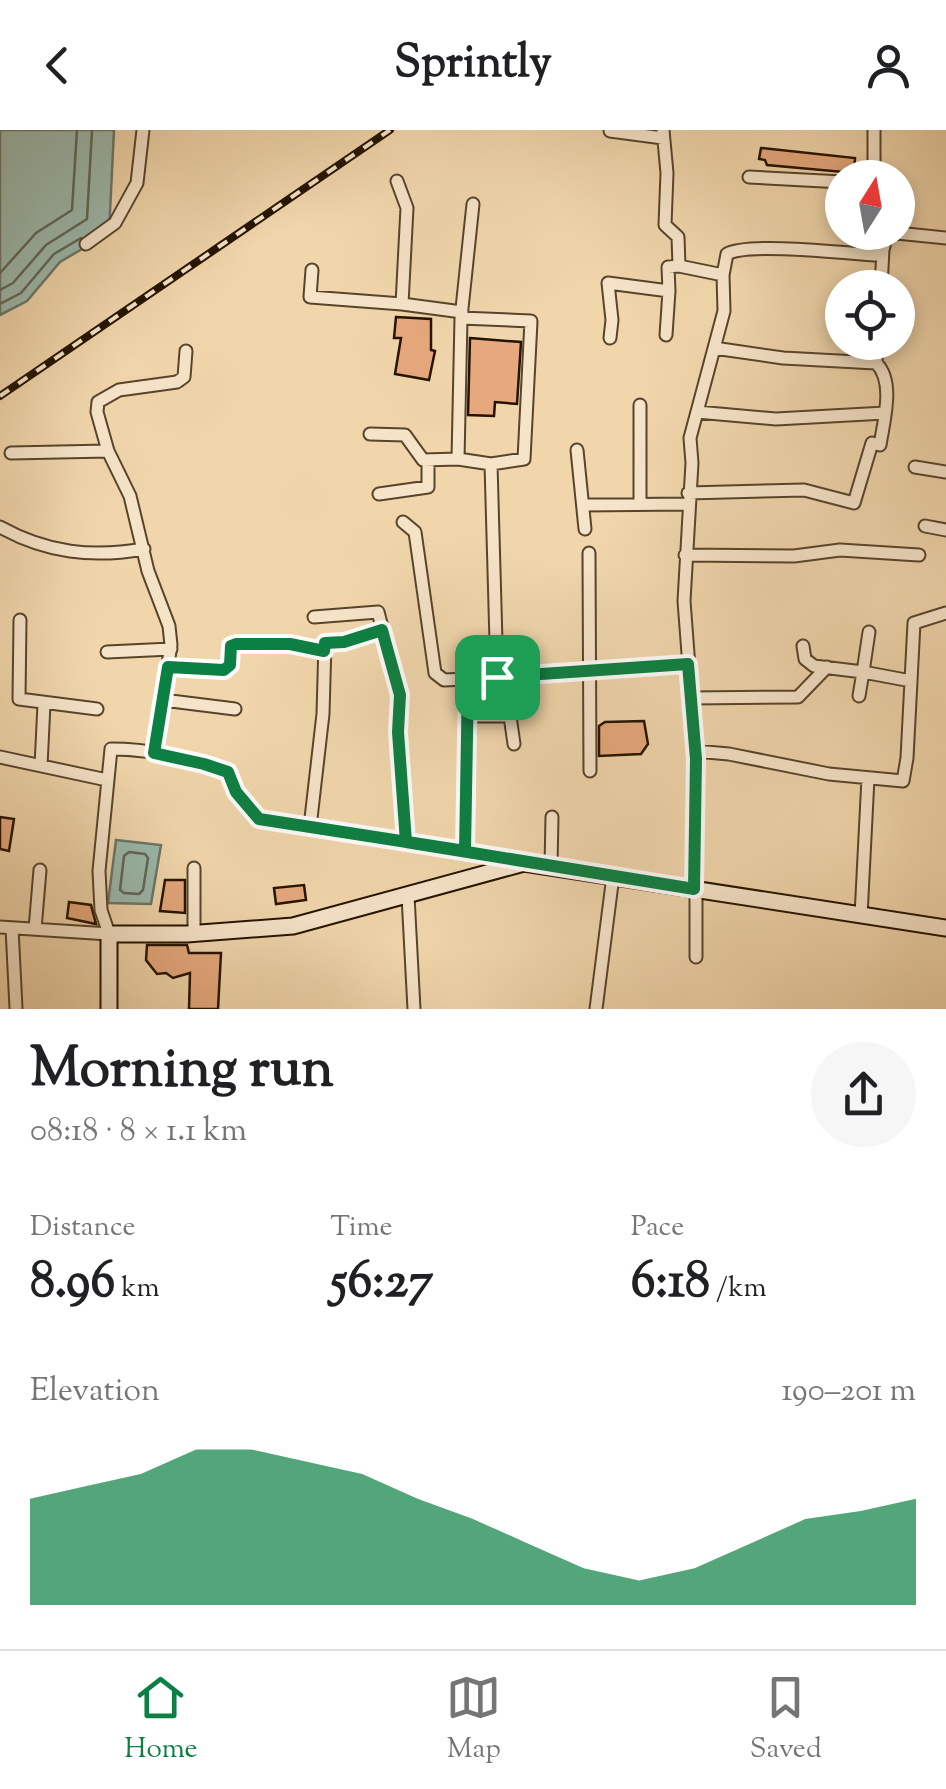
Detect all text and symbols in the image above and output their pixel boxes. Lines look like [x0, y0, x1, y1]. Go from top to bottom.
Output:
text: Sprintly [394, 33, 552, 98]
icon: back [30, 38, 85, 93]
icon: person [861, 38, 916, 93]
north arrow [825, 160, 915, 250]
map controls [825, 160, 915, 360]
button: locate [825, 270, 915, 360]
pin [455, 635, 540, 720]
icon: arrive [470, 650, 525, 705]
text: Morning run [30, 1032, 334, 1111]
button: share [811, 1042, 916, 1147]
text: 08:18 · 8 × 1.1 km [30, 1109, 247, 1155]
text: Distance [30, 1208, 136, 1248]
text: Time [330, 1208, 393, 1248]
text: Pace [631, 1208, 684, 1248]
text: 8.96 [30, 1248, 115, 1320]
text: 56:27 [330, 1248, 433, 1320]
text: 6:18 [631, 1248, 710, 1320]
text: km [115, 1269, 160, 1309]
text: /km [710, 1269, 767, 1309]
text: Elevation [30, 1369, 160, 1415]
text: 190–201 m [782, 1369, 916, 1415]
tab: Home [124, 1670, 198, 1770]
tab: Map [446, 1670, 501, 1770]
tab: Saved [750, 1670, 822, 1770]

